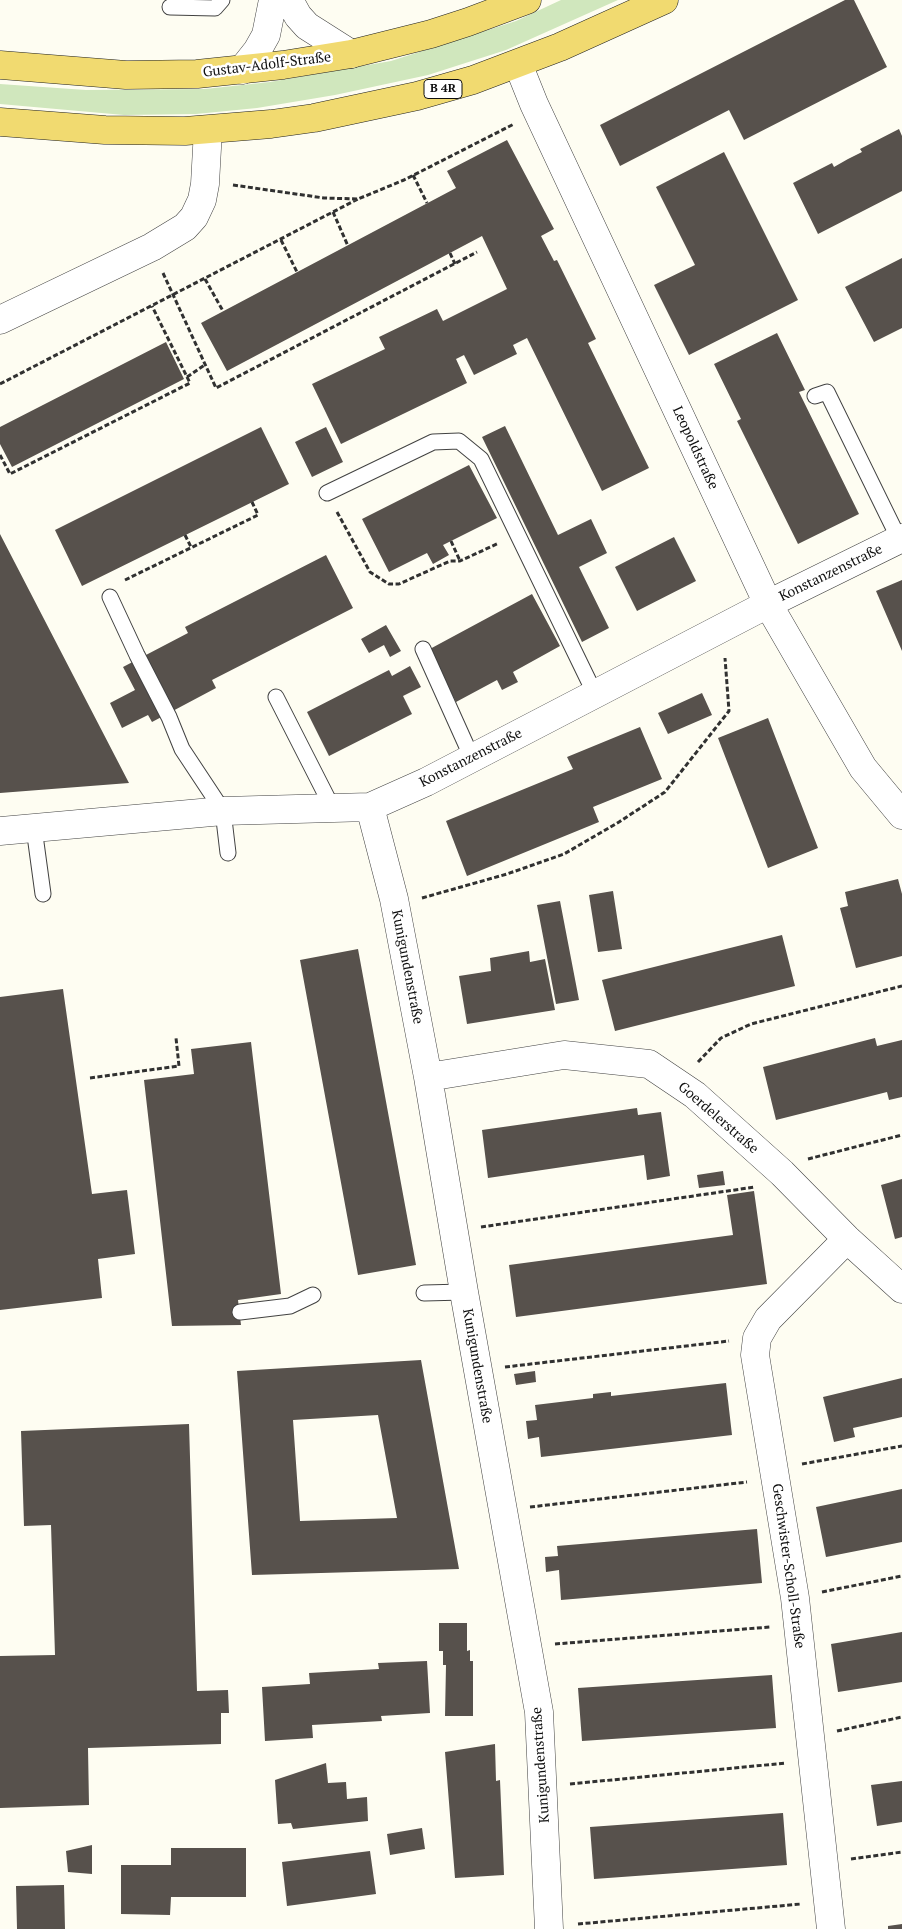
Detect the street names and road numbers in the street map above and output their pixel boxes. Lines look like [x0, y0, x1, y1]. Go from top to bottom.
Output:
street label: Gustav-Adolf-Straße [202, 49, 332, 81]
road number: B 4R [424, 80, 462, 98]
street label: Leopoldstraße [668, 404, 722, 492]
street label: Konstanzenstraße [777, 541, 885, 605]
street label: Konstanzenstraße [417, 725, 525, 791]
street label: Kunigundenstraße [388, 908, 426, 1026]
street label: Goerdelerstraße [674, 1079, 762, 1157]
street label: Kunigundenstraße [459, 1307, 495, 1425]
street label: Geschwister-Scholl-Straße [768, 1482, 808, 1650]
street label: Kunigundenstraße [529, 1706, 553, 1824]

